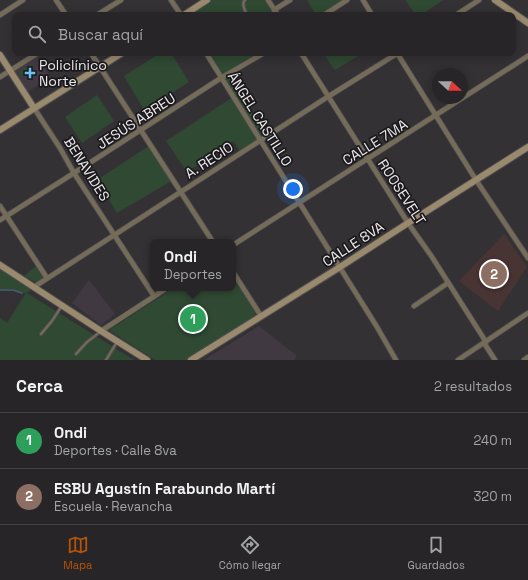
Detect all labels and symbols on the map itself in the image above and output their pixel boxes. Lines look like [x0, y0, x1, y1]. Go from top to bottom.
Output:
place label: Policlínico Norte [39, 56, 107, 90]
marker: Policlínico Norte [24, 67, 36, 79]
street label: ÁNGEL CASTILLO [224, 68, 296, 170]
north arrow [432, 68, 468, 104]
street label: JESÚS ABREU [93, 89, 179, 153]
street label: CALLE 7MA [339, 115, 411, 169]
street label: BENAVIDES [60, 134, 114, 204]
street label: A. RECIO [181, 138, 237, 182]
street label: ROOSEVELT [374, 156, 430, 228]
your location [283, 179, 303, 199]
street label: CALLE 8VA [319, 217, 387, 271]
pin: 2 [481, 259, 507, 289]
pin: 1 [180, 304, 206, 334]

